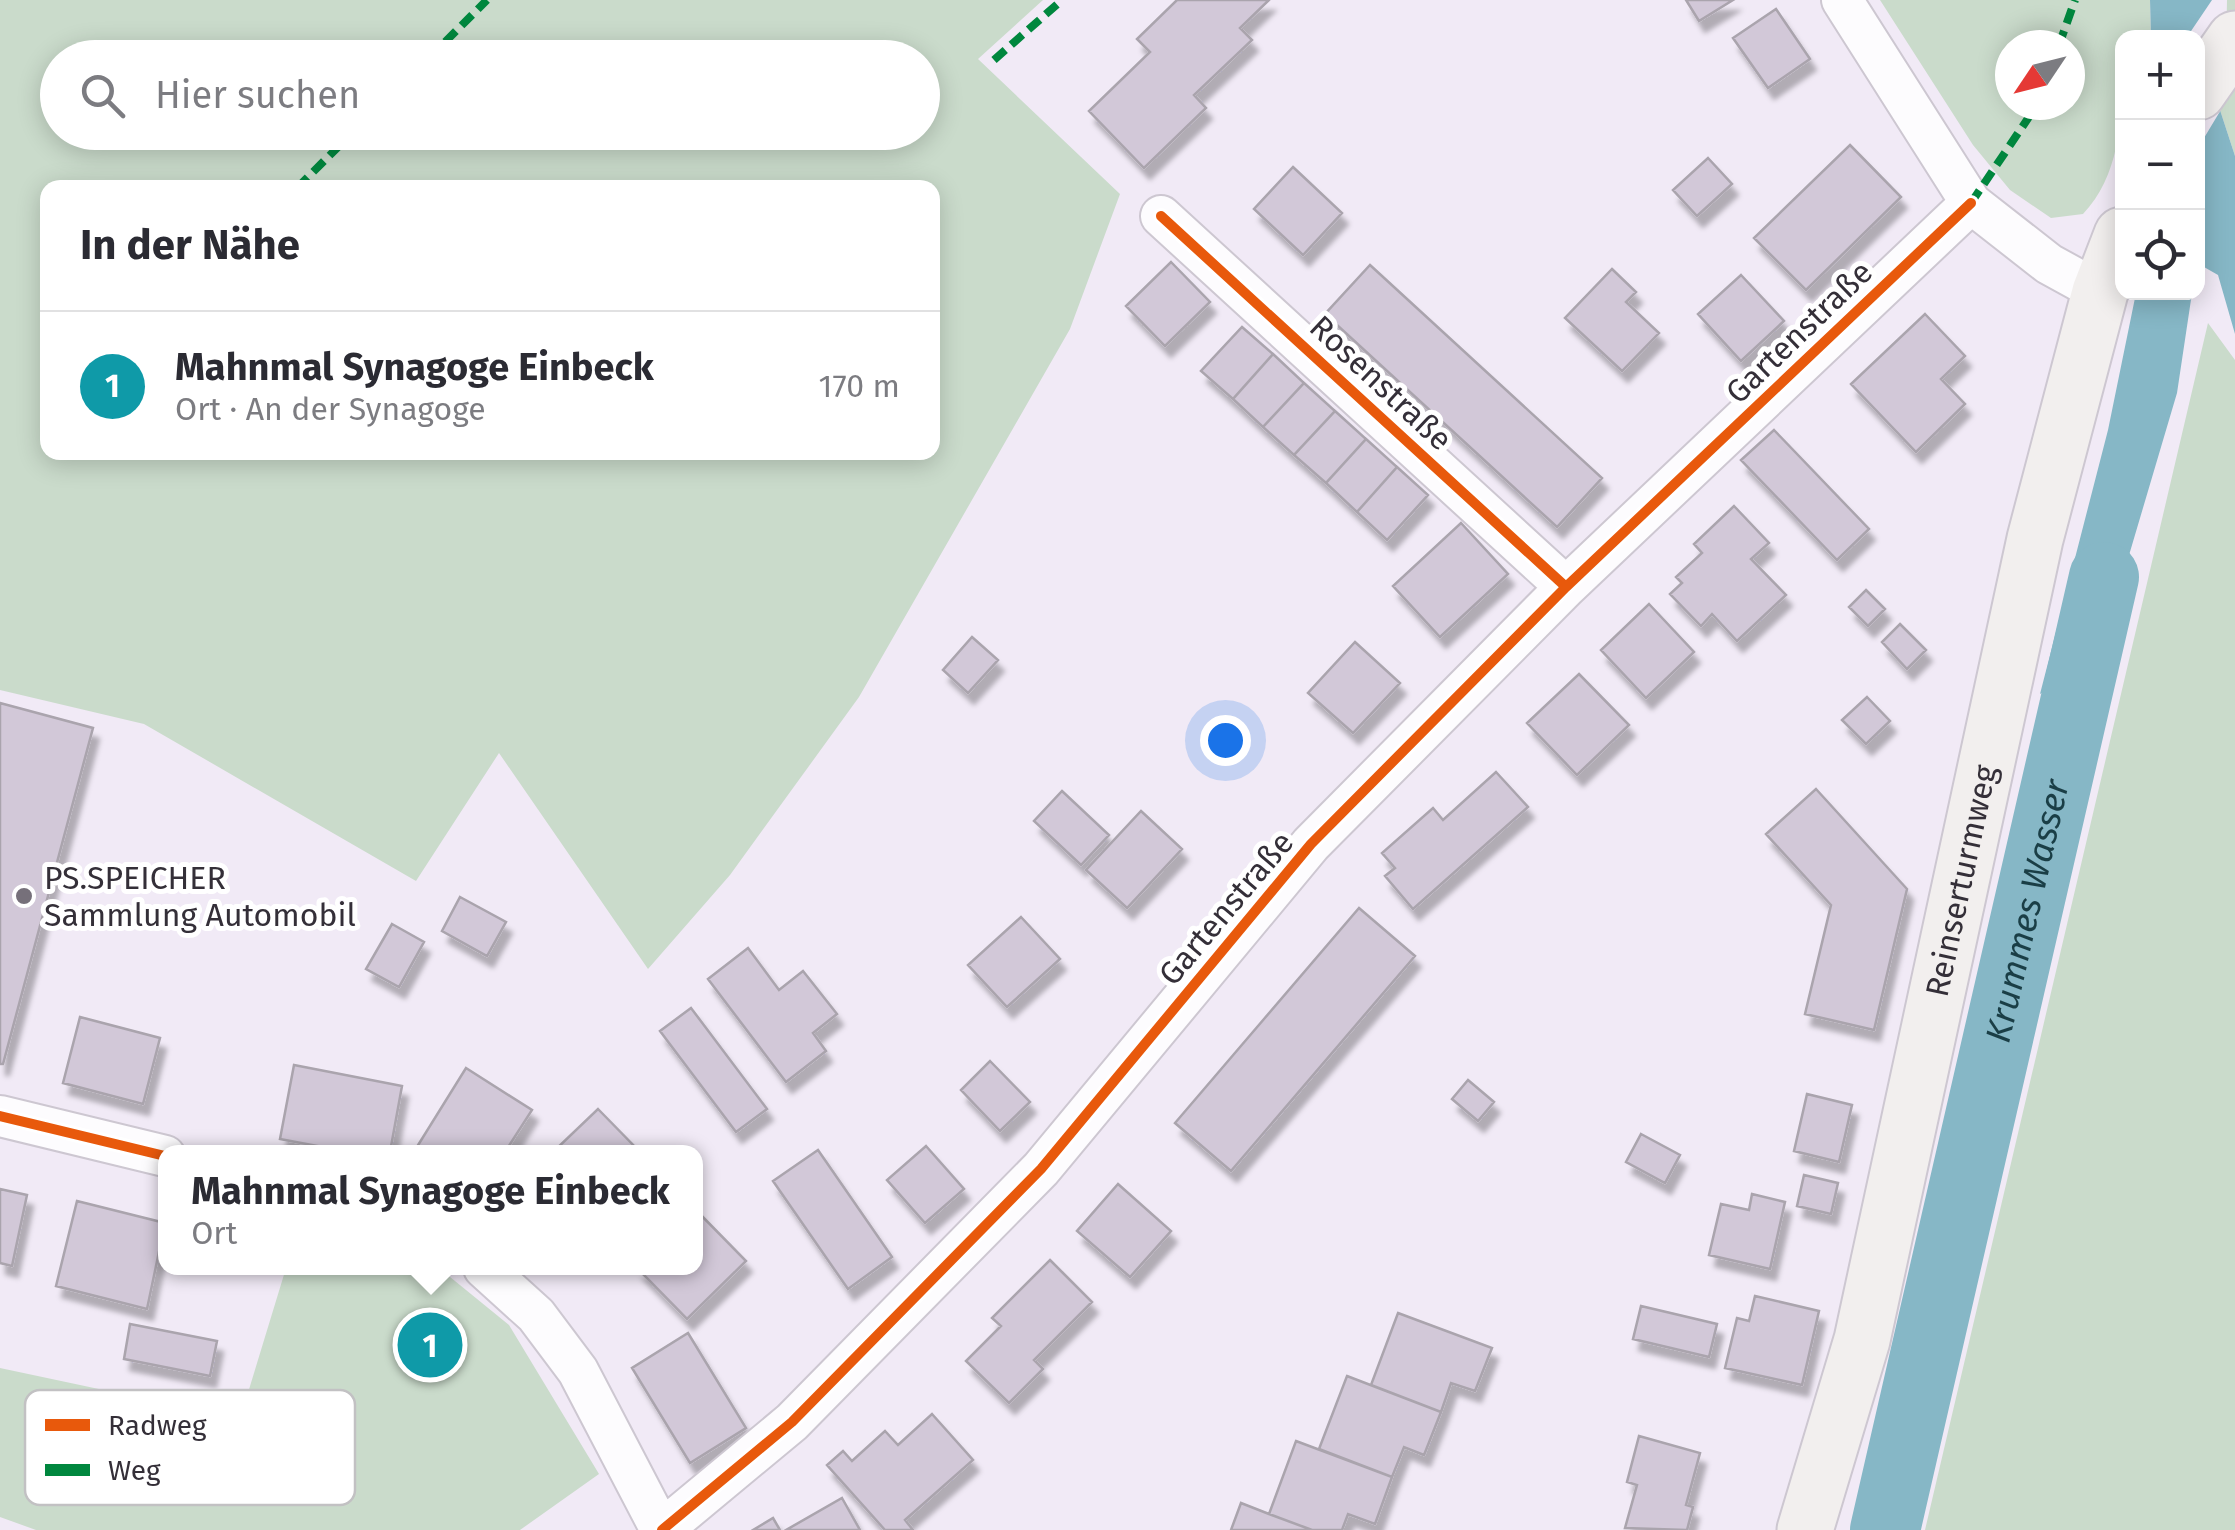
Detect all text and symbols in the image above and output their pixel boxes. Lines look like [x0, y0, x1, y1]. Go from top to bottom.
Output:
north arrow [1995, 30, 2085, 120]
map controls [2115, 30, 2205, 300]
button: + [2115, 30, 2205, 120]
search box [40, 40, 940, 150]
icon: search [75, 68, 130, 123]
text: Hier suchen [155, 72, 360, 118]
button: − [2115, 120, 2205, 210]
button: locate [2115, 210, 2205, 300]
text: In der Nähe [80, 220, 300, 270]
street label: Gartenstraße [1718, 253, 1880, 411]
street label: Rosenstraße [1302, 308, 1460, 458]
text: Mahnmal Synagoge Einbeck [175, 344, 654, 390]
text: 1 [105, 367, 120, 405]
text: 170 m [819, 367, 900, 405]
text: Ort · An der Synagoge [175, 390, 486, 428]
your location [1200, 715, 1251, 766]
street label: Reinserturmweg [1918, 761, 2005, 1000]
water label: Krummes Wasser [1977, 774, 2078, 1047]
street label: Gartenstraße [1151, 823, 1301, 993]
place label: PS.SPEICHER Sammlung Automobil [44, 859, 356, 934]
marker: PS.SPEICHER Sammlung Automobil [13, 885, 35, 907]
popup [158, 1145, 703, 1275]
text: Mahnmal Synagoge Einbeck [191, 1168, 670, 1214]
text: Ort [191, 1214, 237, 1252]
pin: 1 [398, 1308, 462, 1382]
legend [25, 1390, 355, 1505]
text: Radweg [108, 1409, 207, 1442]
text: Weg [108, 1454, 161, 1487]

